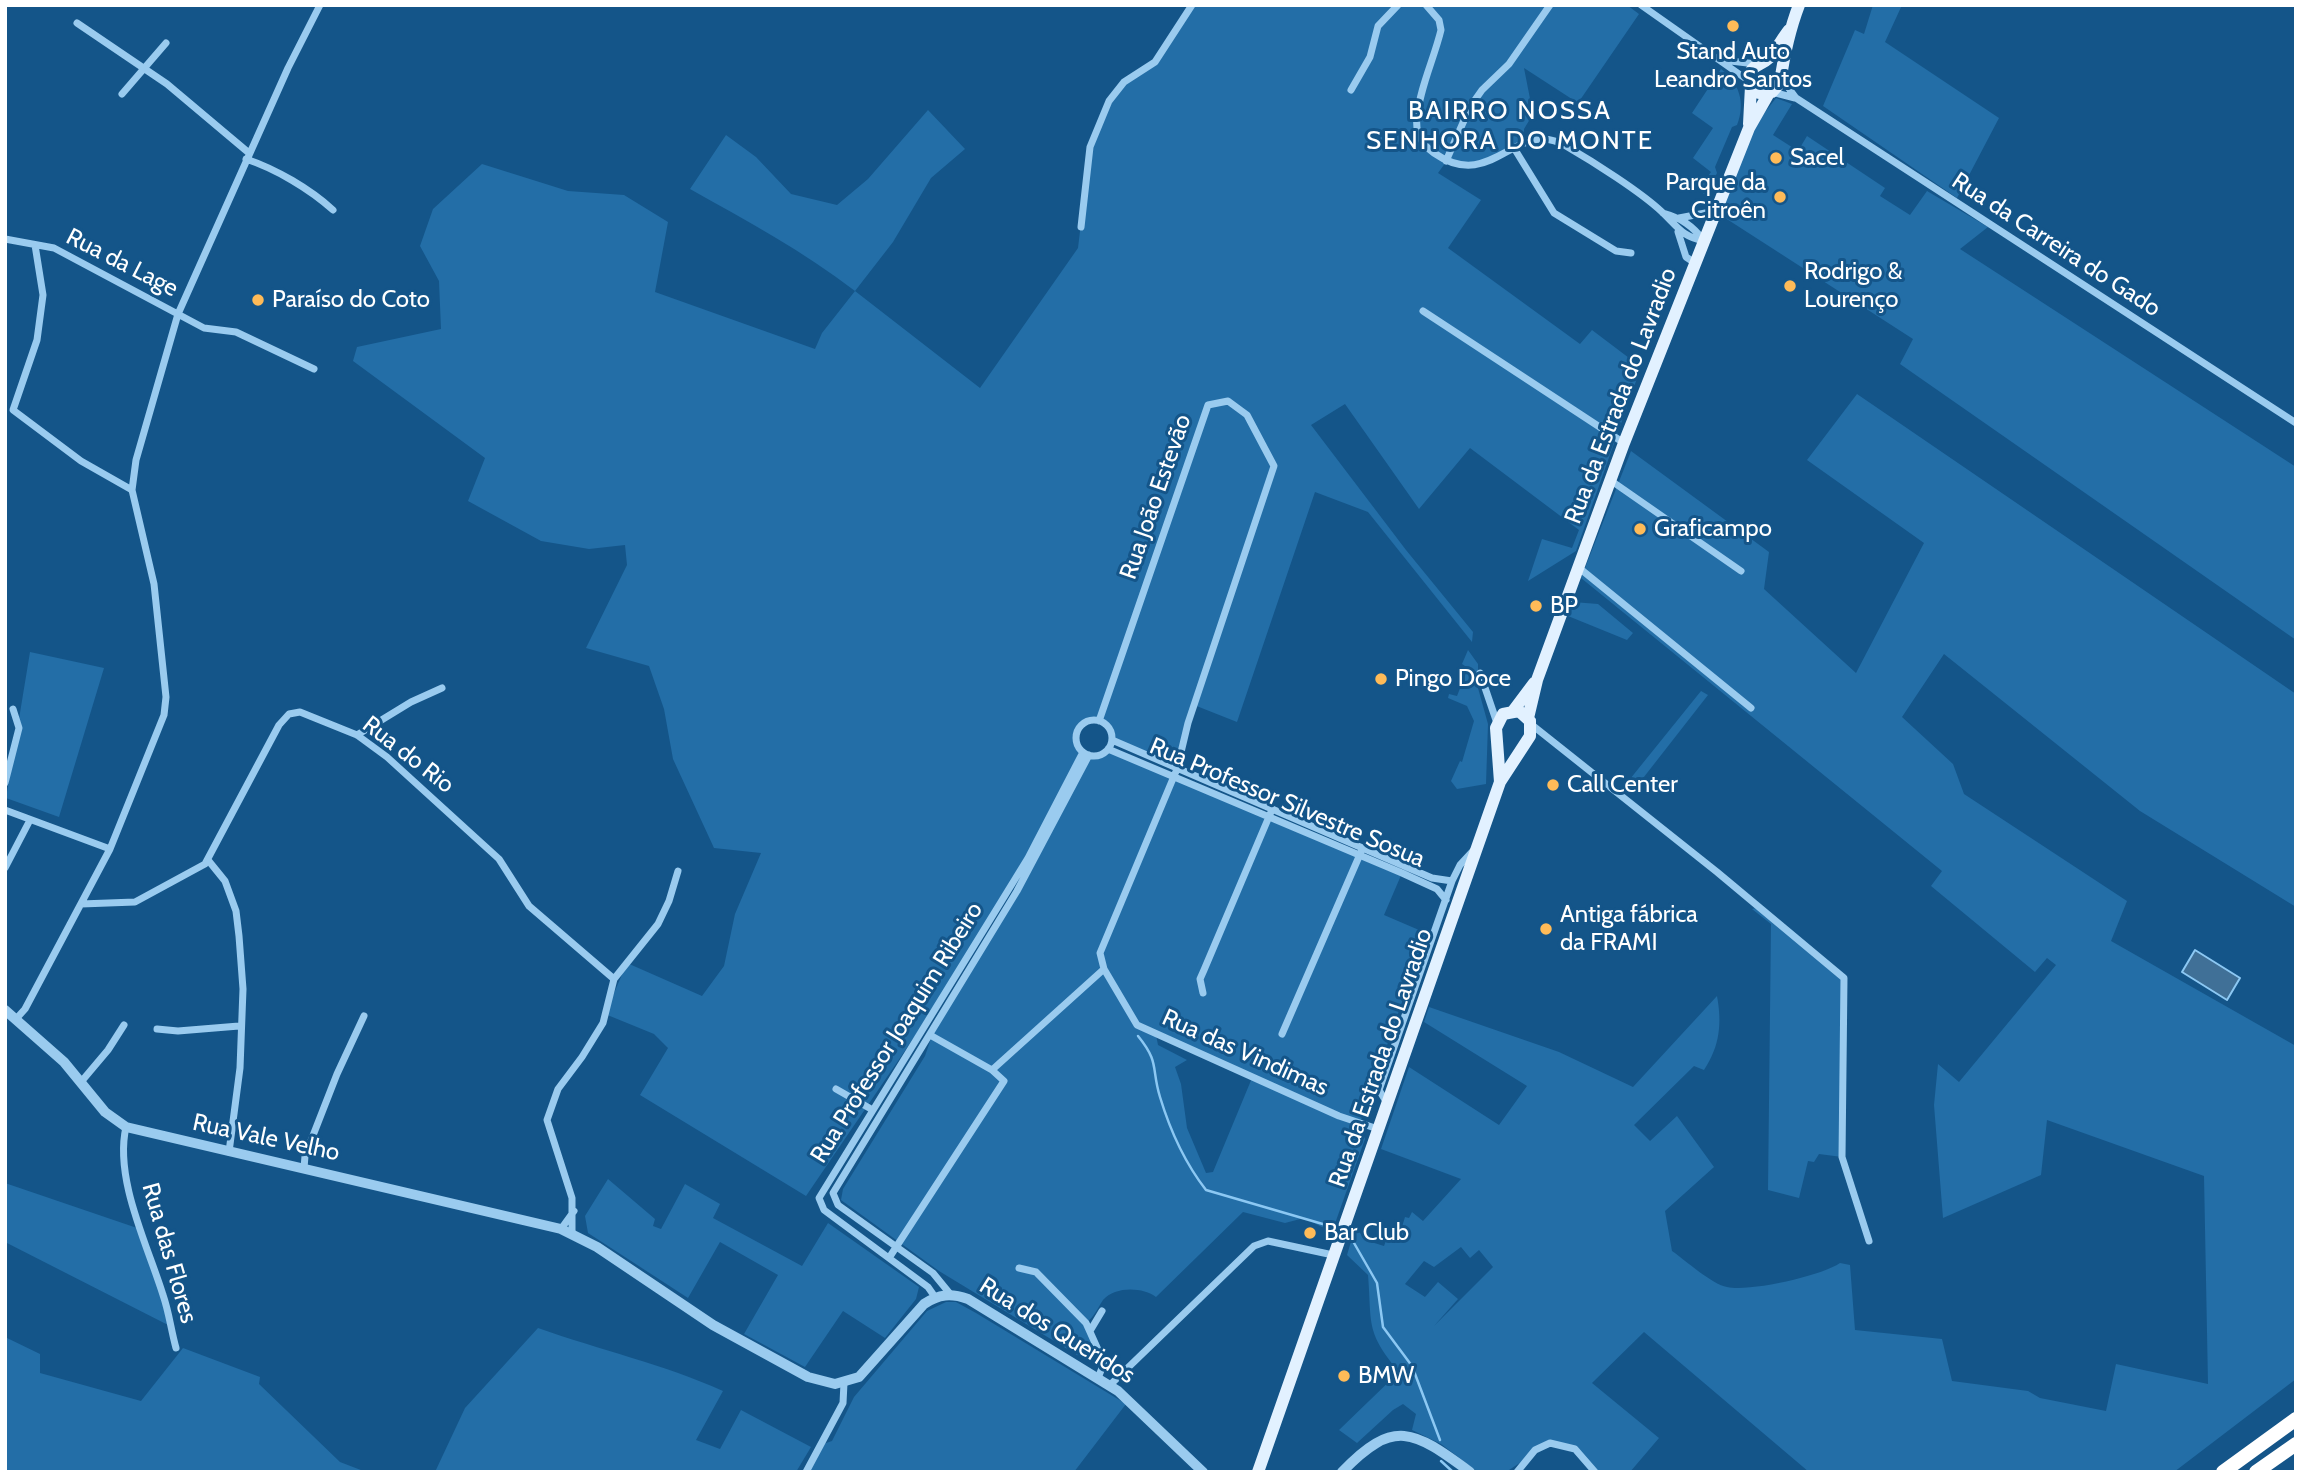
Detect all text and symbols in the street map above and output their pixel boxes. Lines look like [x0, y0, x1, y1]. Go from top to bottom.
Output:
marker: Stand Auto Leandro Santos [1725, 18, 1741, 34]
place label: Stand Auto Leandro Santos [1654, 38, 1812, 94]
district label: BAIRRO NOSSA SENHORA DO MONTE [1368, 95, 1652, 156]
place label: Sacel [1790, 144, 1844, 172]
marker: Sacel [1768, 150, 1784, 166]
street label: Rua da Carreira do Gado [1946, 167, 2166, 323]
place label: Parque da Citroên [1665, 169, 1766, 225]
marker: Parque da Citroên [1772, 189, 1788, 205]
street label: Rua da Lage [61, 223, 183, 303]
place label: Rodrigo & Lourenço [1804, 258, 1902, 314]
street label: Rua da Estrada do Lavradio [1559, 264, 1683, 528]
marker: Rodrigo & Lourenço [1782, 278, 1798, 294]
place label: Paraíso do Coto [272, 286, 430, 314]
marker: Paraíso do Coto [250, 292, 266, 308]
street label: Rua João Estevão [1114, 411, 1198, 583]
place label: Graficampo [1654, 515, 1772, 543]
marker: Graficampo [1632, 521, 1648, 537]
place label: BP [1550, 592, 1578, 620]
marker: BP [1528, 598, 1544, 614]
place label: Pingo Doce [1395, 665, 1511, 693]
marker: Pingo Doce [1373, 671, 1389, 687]
street label: Rua do Rio [357, 710, 459, 800]
street label: Rua Professor Silvestre Sosua [1145, 732, 1429, 874]
place label: Call Center [1567, 771, 1678, 799]
marker: Call Center [1545, 777, 1561, 793]
street label: Rua Professor Joaquim Ribeiro [805, 897, 989, 1169]
place label: Antiga fábrica da FRAMI [1560, 901, 1698, 957]
marker: Antiga fábrica da FRAMI [1538, 921, 1554, 937]
street label: Rua da Estrada do Lavradio [1323, 925, 1439, 1191]
street label: Rua das Vindimas [1157, 1003, 1333, 1103]
street label: Rua Vale Velho [190, 1108, 342, 1168]
street label: Rua das Flores [135, 1180, 203, 1326]
place label: Bar Club [1324, 1219, 1409, 1247]
marker: Bar Club [1302, 1225, 1318, 1241]
street label: Rua dos Queridos [974, 1272, 1140, 1390]
place label: BMW [1358, 1362, 1414, 1390]
marker: BMW [1336, 1368, 1352, 1384]

